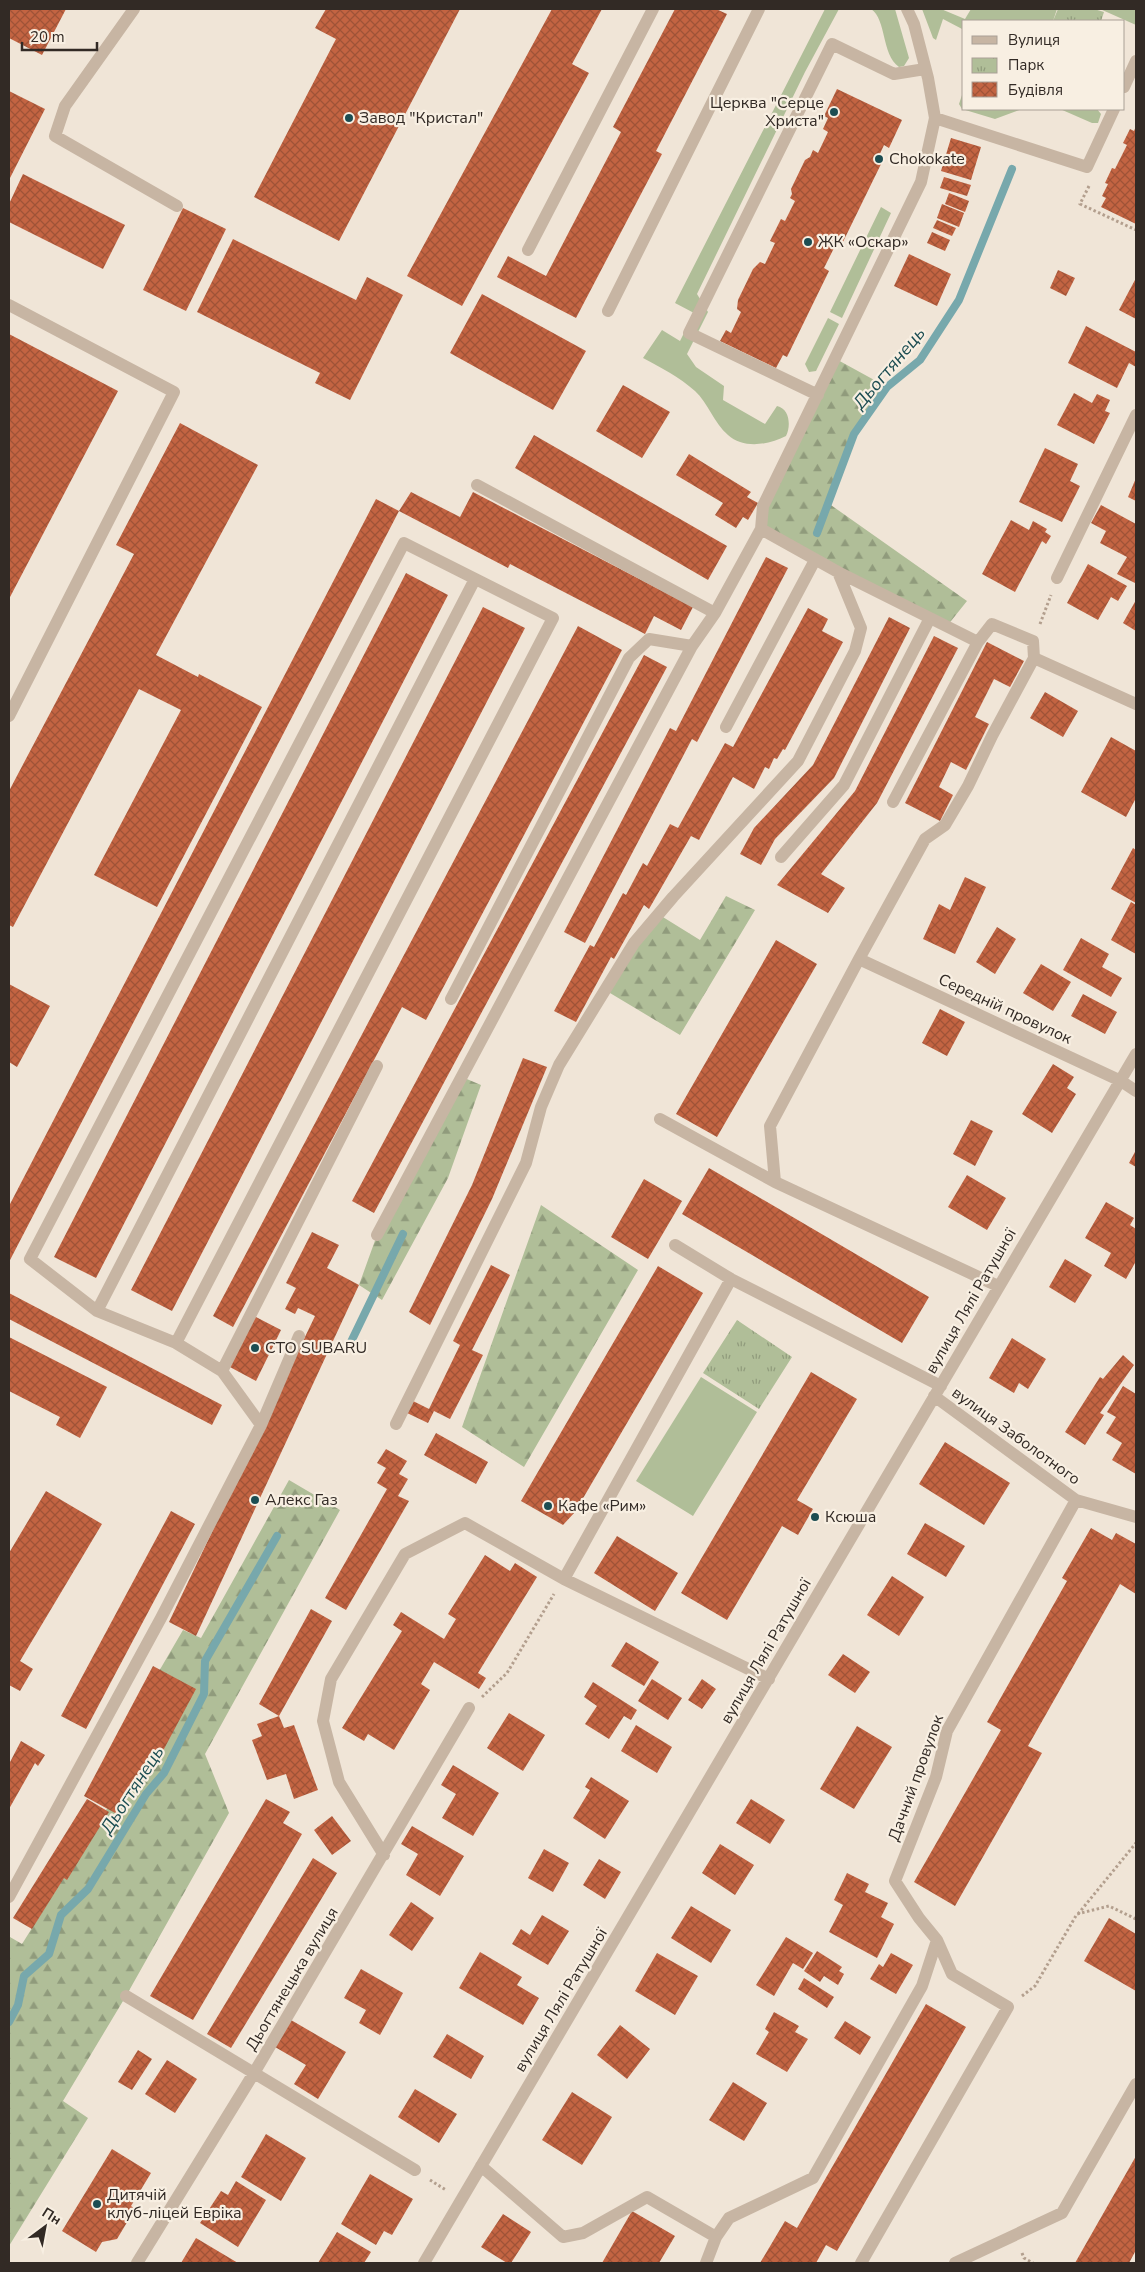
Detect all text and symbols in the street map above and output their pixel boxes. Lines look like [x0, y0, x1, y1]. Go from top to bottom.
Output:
scale bar [22, 20, 98, 52]
legend [962, 20, 1125, 110]
text: 20 m [30, 27, 65, 47]
text: Вулиця [1008, 30, 1060, 50]
text: Парк [1008, 55, 1044, 75]
text: Будівля [1008, 80, 1063, 100]
place label: Церква "Серце Христа" [710, 92, 824, 132]
marker: Церква "Серце Христа" [828, 106, 840, 118]
place label: Завод "Кристал" [359, 107, 483, 129]
marker: Завод "Кристал" [343, 112, 355, 124]
place label: Chokokate [889, 148, 965, 170]
marker: Chokokate [873, 153, 885, 165]
place label: ЖК «Оскар» [818, 231, 909, 253]
marker: ЖК «Оскар» [802, 236, 814, 248]
water label: Дьогтянець [847, 322, 930, 415]
street label: Середній провулок [935, 968, 1076, 1050]
street label: вулиця Лялі Ратушної [920, 1223, 1022, 1378]
place label: СТО SUBARU [265, 1337, 367, 1359]
marker: СТО SUBARU [249, 1342, 261, 1354]
street label: вулиця Заболотного [947, 1382, 1085, 1490]
place label: Алекс Газ [265, 1489, 338, 1511]
marker: Алекс Газ [249, 1494, 261, 1506]
place label: Кафе «Рим» [558, 1495, 646, 1517]
marker: Кафе «Рим» [542, 1500, 554, 1512]
place label: Ксюша [825, 1506, 876, 1528]
marker: Ксюша [809, 1511, 821, 1523]
street label: вулиця Лялі Ратушної [715, 1573, 817, 1728]
street label: Дачний провулок [883, 1711, 949, 1844]
water label: Дьогтянець [94, 1741, 169, 1839]
street label: Дьогтянецька вулиця [240, 1903, 344, 2055]
street label: вулиця Лялі Ратушної [509, 1923, 613, 2076]
place label: Дитячій клуб-ліцей Евріка [107, 2184, 242, 2224]
marker: Дитячій клуб-ліцей Евріка [91, 2198, 103, 2210]
north arrow [20, 2202, 70, 2252]
text: Пн [38, 2203, 65, 2230]

